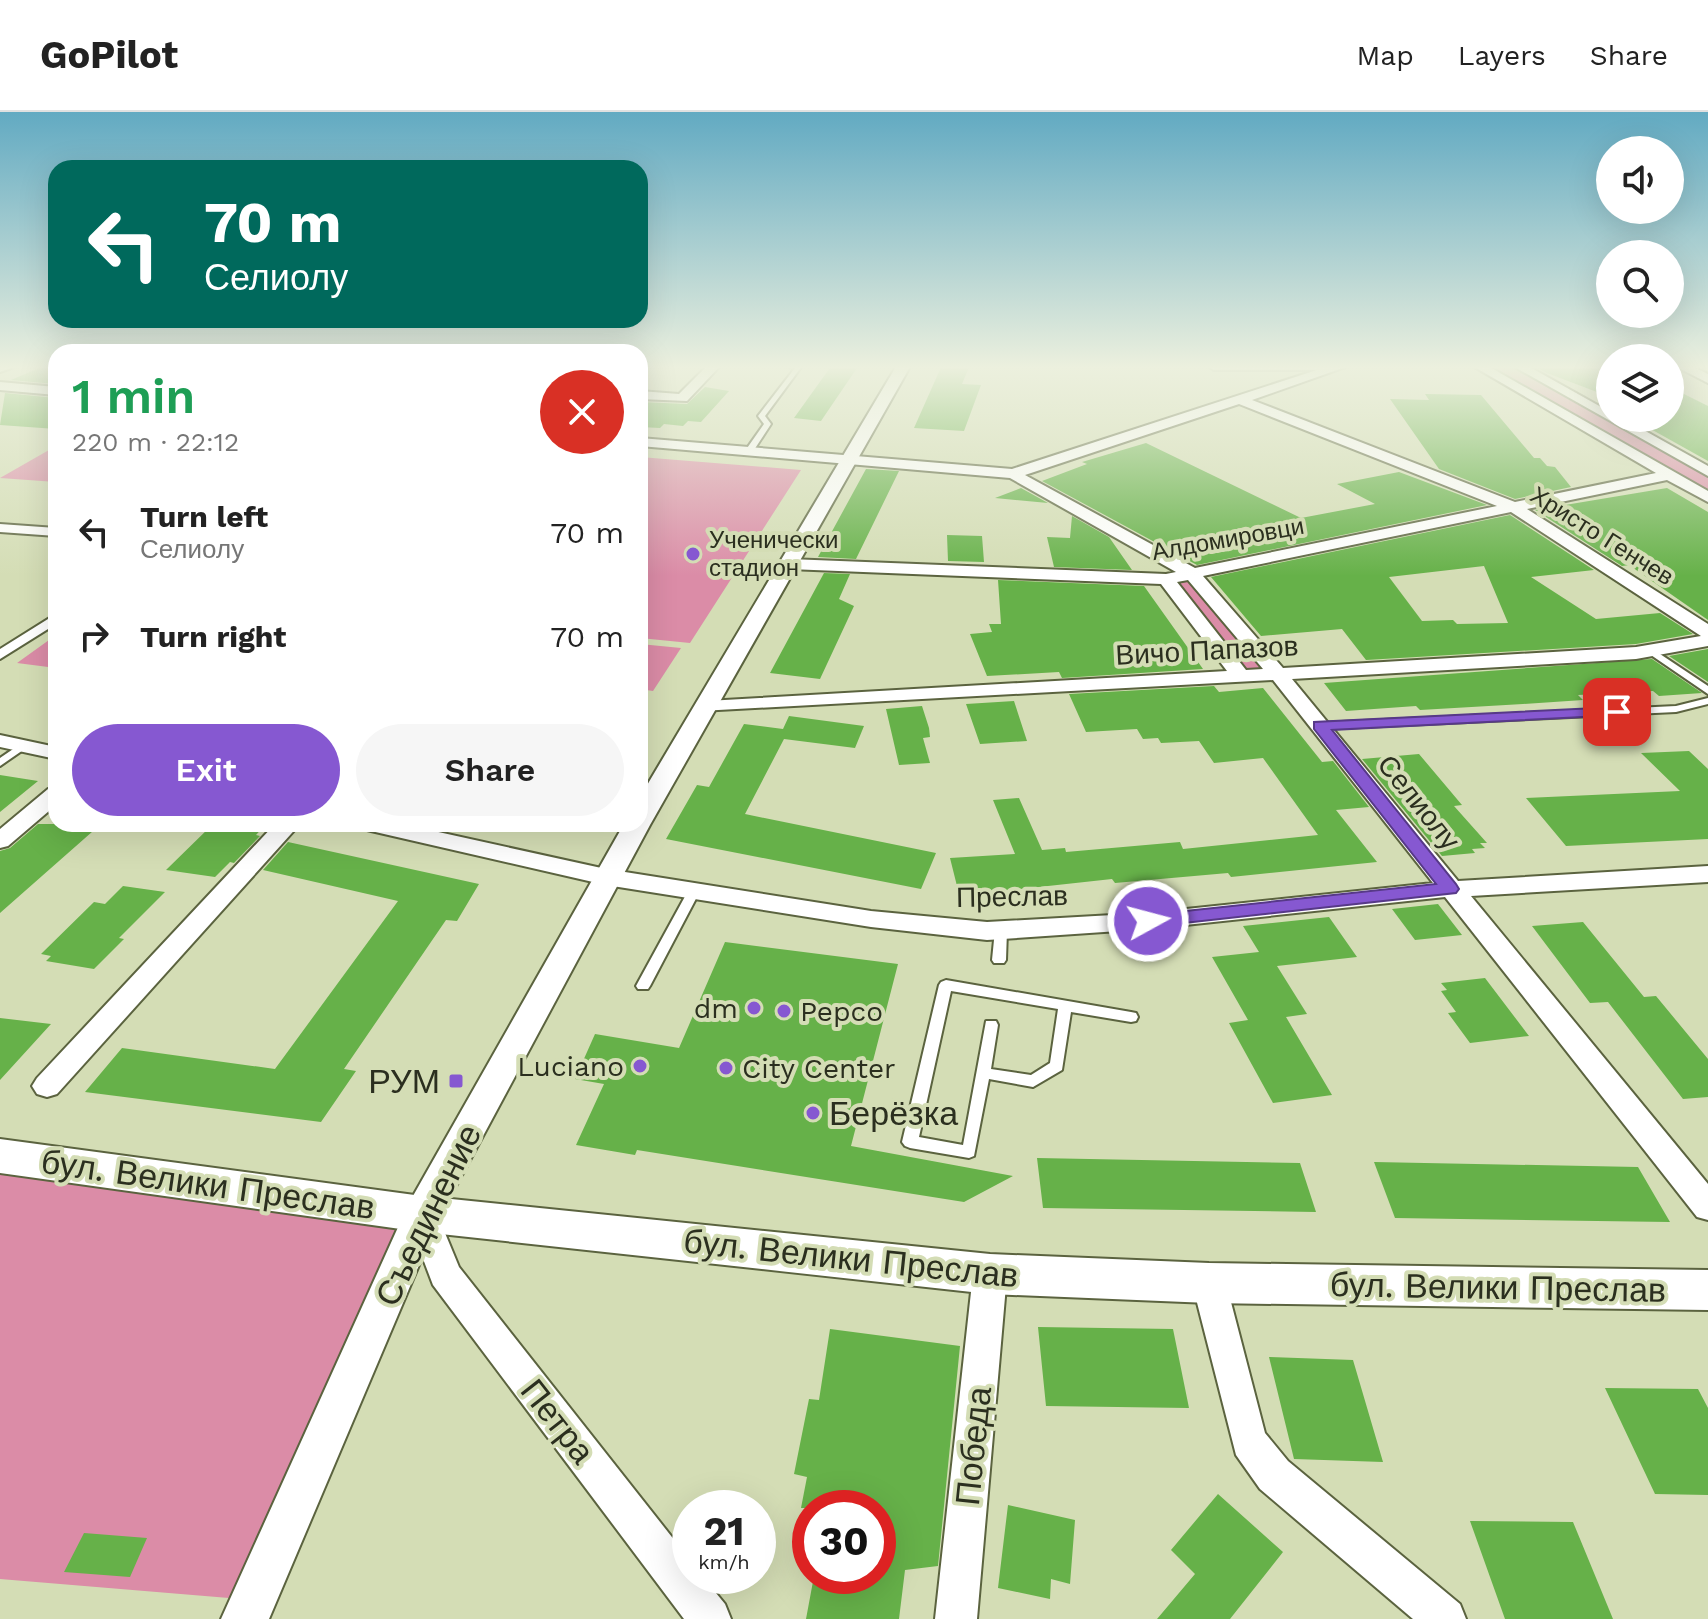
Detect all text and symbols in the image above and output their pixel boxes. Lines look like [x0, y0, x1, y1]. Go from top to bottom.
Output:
text: GoPilot [40, 33, 178, 77]
text: Map [1357, 39, 1414, 72]
text: Layers [1458, 39, 1546, 72]
text: Share [1590, 39, 1668, 72]
map controls [1596, 136, 1684, 432]
button: sound [1596, 136, 1684, 224]
text: 70 m [204, 190, 341, 256]
icon: left [72, 192, 176, 296]
button: search [1596, 240, 1684, 328]
text: Селиолу [204, 257, 348, 299]
button: layers [1596, 344, 1684, 432]
text: 1 min [72, 368, 195, 425]
button: close [540, 370, 624, 454]
text: 220 m · 22:12 [72, 427, 239, 457]
street label: Христо Генчев [1525, 481, 1679, 591]
text: Turn left [140, 499, 268, 534]
icon: left [72, 510, 116, 554]
street label: Алдомировци [1150, 512, 1306, 566]
text: 70 m [550, 515, 624, 550]
place label: Ученически стадион [709, 526, 839, 582]
text: Селиолу [140, 534, 244, 564]
marker: Ученически стадион [684, 545, 702, 563]
icon: right [72, 614, 116, 658]
text: Turn right [140, 619, 286, 654]
text: 70 m [550, 619, 624, 654]
street label: Вичо Папазов [1115, 629, 1299, 672]
pin [1583, 678, 1651, 746]
icon: arrive [1595, 690, 1639, 734]
button: Exit [72, 724, 340, 816]
button: Share [356, 724, 624, 816]
street label: Селиолу [1371, 748, 1467, 856]
street label: Преслав [956, 879, 1068, 914]
position arrow [1106, 879, 1190, 963]
place label: dm [694, 992, 738, 1025]
place label: Pepco [800, 995, 883, 1028]
marker: dm [745, 999, 763, 1017]
marker: Pepco [775, 1002, 793, 1020]
place label: Luciano [517, 1050, 624, 1083]
place label: City Center [742, 1052, 896, 1085]
marker: Luciano [631, 1057, 649, 1075]
marker: City Center [717, 1059, 735, 1077]
place label: РУМ [368, 1061, 440, 1101]
marker: РУМ [447, 1072, 465, 1090]
place label: Берёзка [829, 1093, 958, 1133]
marker: Берёзка [804, 1104, 822, 1122]
street label: Съединение [367, 1118, 489, 1312]
street label: бул. Велики Преслав [39, 1141, 377, 1227]
street label: бул. Велики Преслав [682, 1221, 1020, 1295]
street label: бул. Велики Преслав [1330, 1264, 1666, 1310]
street label: Петра [513, 1371, 603, 1471]
street label: Победа [947, 1384, 999, 1507]
speed limit sign: 30 [792, 1490, 896, 1594]
text: 21 [703, 1508, 745, 1555]
text: km/h [698, 1550, 750, 1574]

